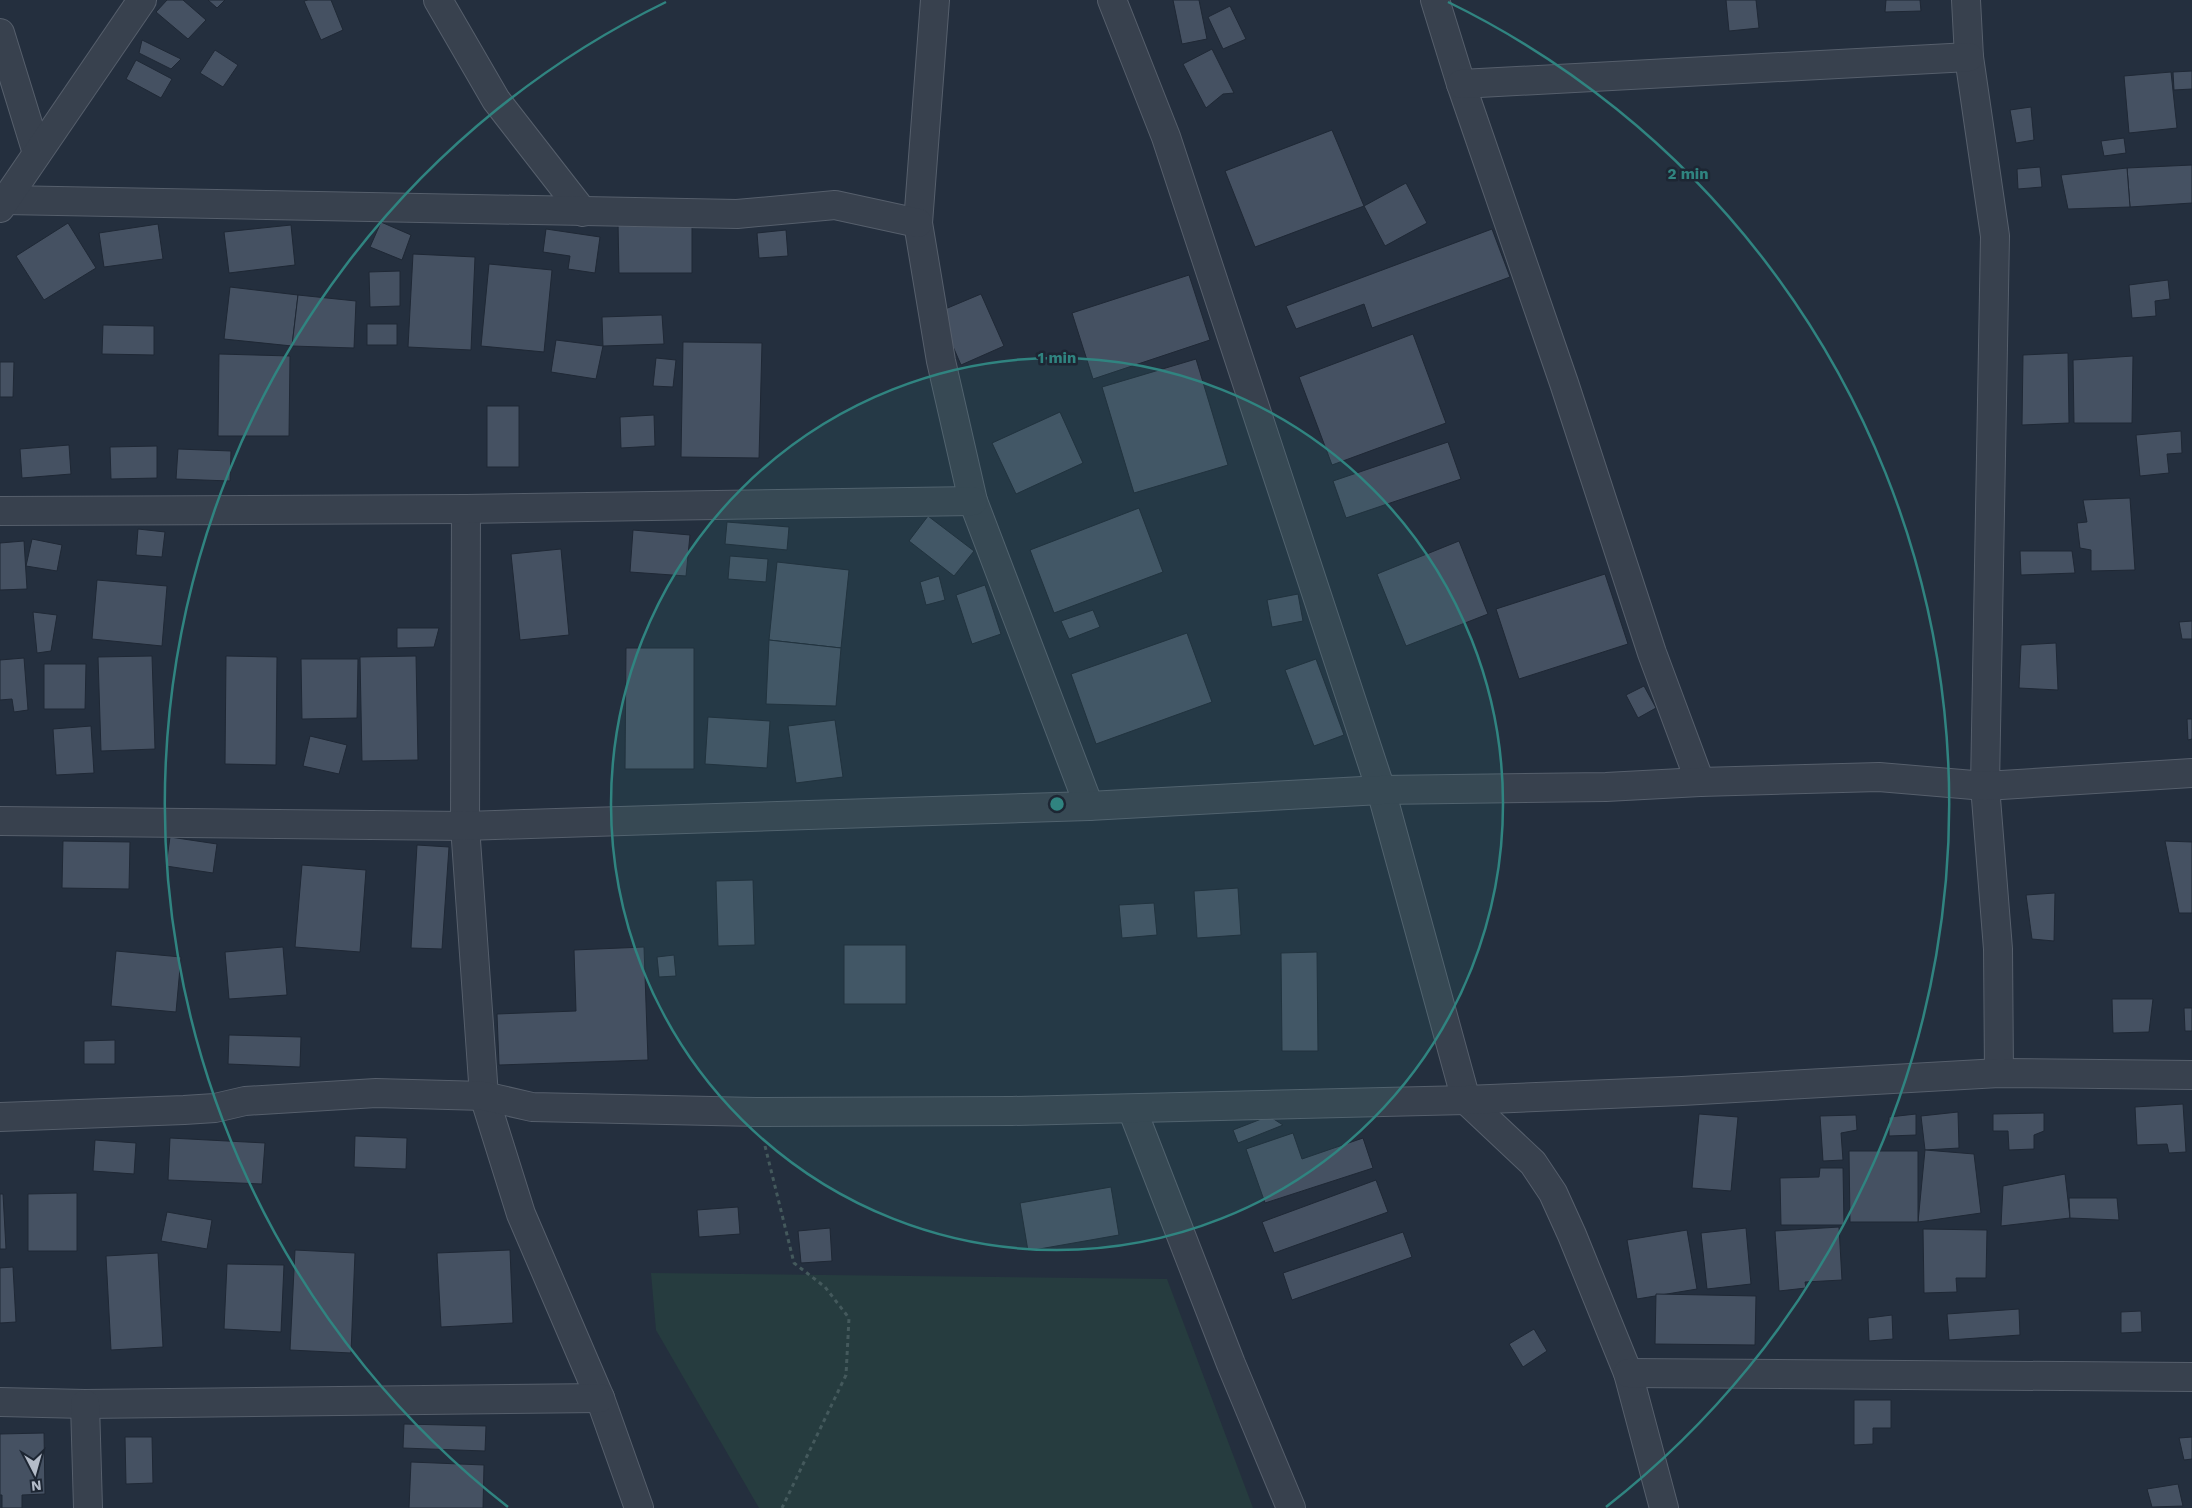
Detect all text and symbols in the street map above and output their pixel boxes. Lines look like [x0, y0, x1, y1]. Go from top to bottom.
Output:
text: 2 min [1667, 165, 1709, 183]
text: 1 min [1038, 349, 1076, 367]
centre of rings [1048, 795, 1066, 813]
north arrow [10, 1448, 60, 1498]
text: N [30, 1477, 42, 1494]

